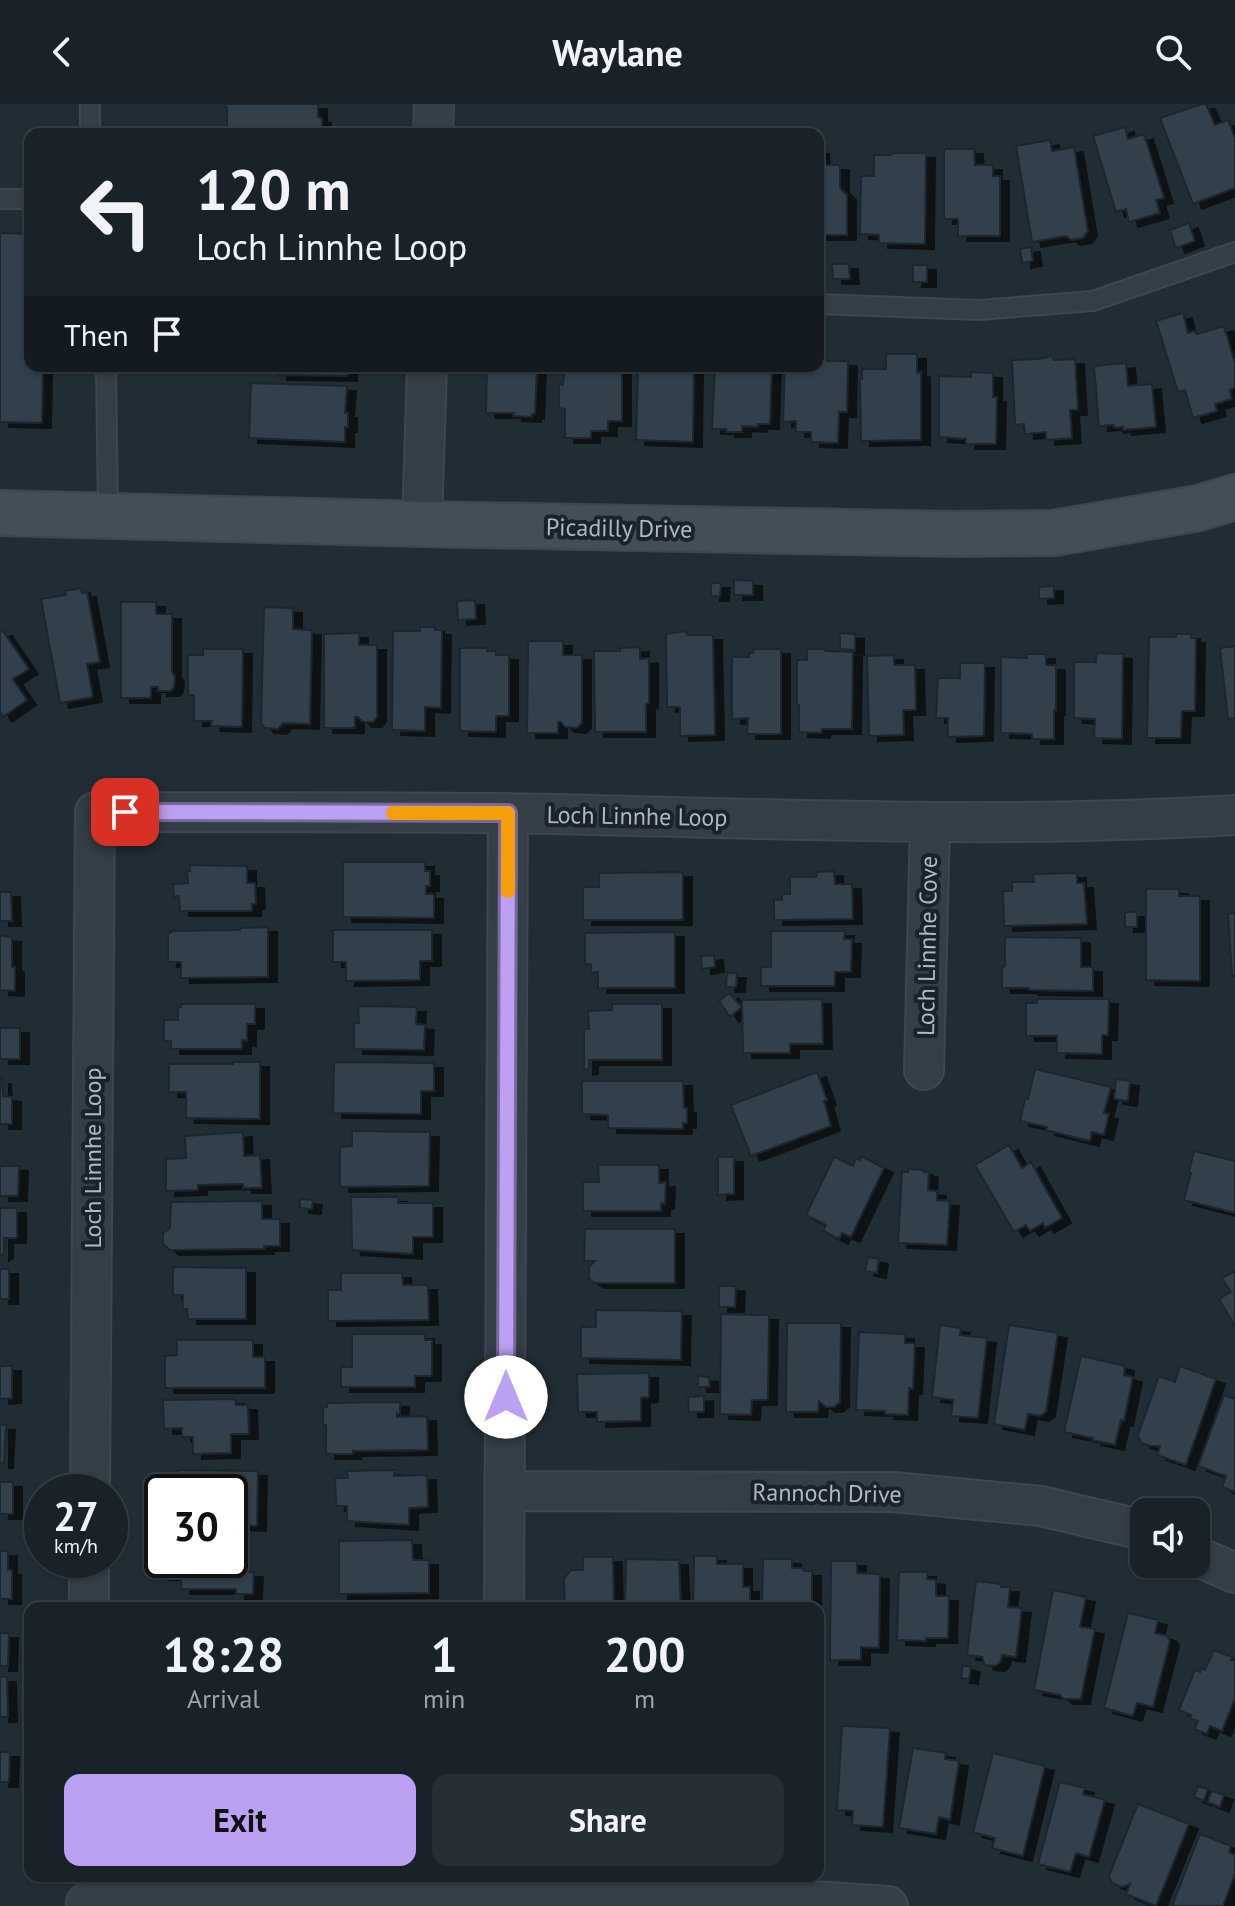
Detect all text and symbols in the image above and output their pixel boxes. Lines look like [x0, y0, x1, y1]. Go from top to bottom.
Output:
text: Waylane [552, 29, 683, 76]
icon: back [40, 30, 84, 74]
icon: search [1151, 30, 1195, 74]
text: 120 m [196, 153, 351, 225]
icon: left [64, 160, 168, 264]
text: Loch Linnhe Loop [196, 223, 467, 270]
icon: arrive [145, 312, 189, 356]
text: Then [64, 315, 129, 354]
street label: Picadilly Drive [546, 511, 692, 545]
pin [91, 778, 159, 846]
icon: arrive [103, 790, 147, 834]
street label: Loch Linnhe Loop [546, 799, 728, 833]
street label: Loch Linnhe Cove [910, 856, 944, 1036]
street label: Loch Linnhe Loop [77, 1068, 108, 1248]
position arrow [464, 1355, 548, 1439]
speed limit sign: 30 [144, 1474, 248, 1578]
street label: Rannoch Drive [752, 1476, 902, 1510]
text: 27 [53, 1490, 99, 1542]
map controls [1130, 1498, 1210, 1578]
button: sound [1130, 1498, 1210, 1578]
text: km/h [54, 1533, 98, 1559]
text: 18:28 [163, 1623, 284, 1685]
text: 1 [430, 1623, 458, 1685]
text: 200 [604, 1623, 685, 1685]
text: Arrival [187, 1682, 260, 1715]
text: min [423, 1682, 465, 1715]
text: m [634, 1682, 655, 1715]
button: Exit [64, 1774, 416, 1866]
button: Share [432, 1774, 784, 1866]

